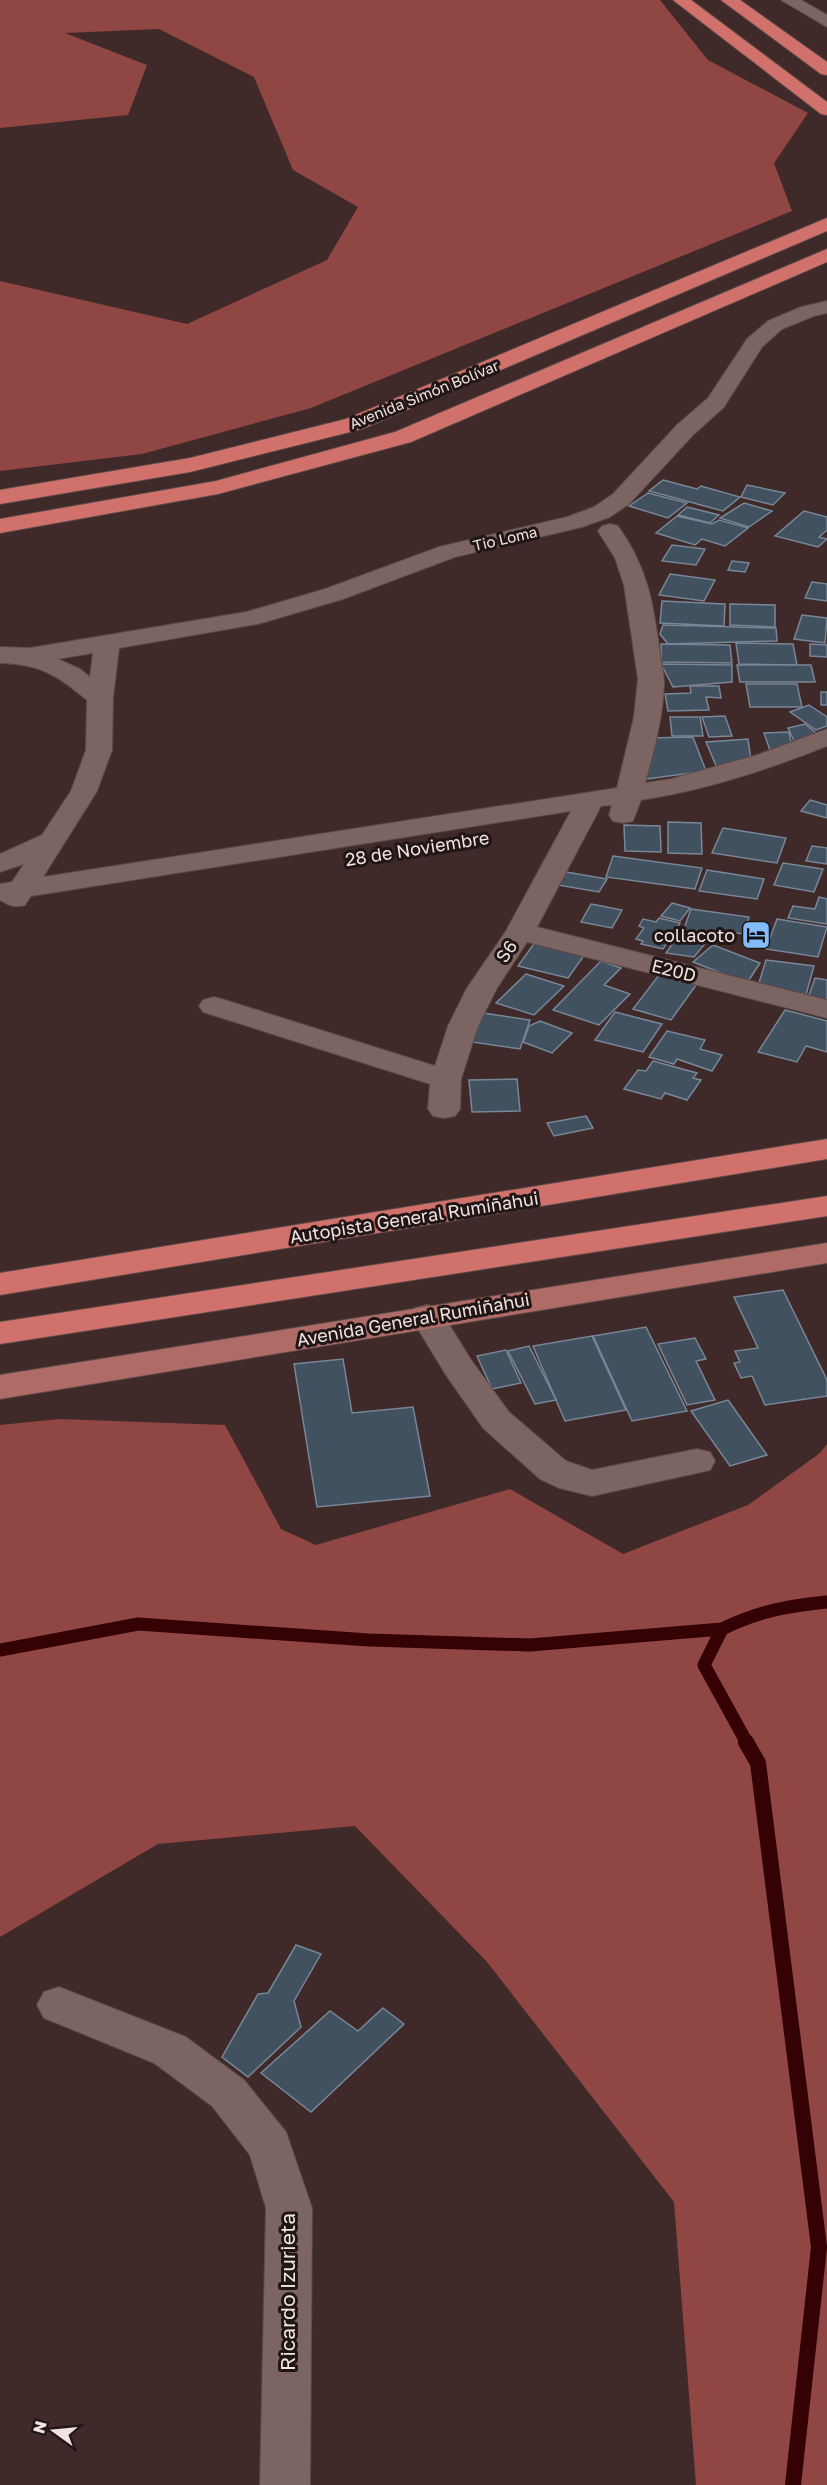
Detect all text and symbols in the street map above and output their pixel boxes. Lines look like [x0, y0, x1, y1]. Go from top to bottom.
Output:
street label: Avenida Simón Bolívar [347, 356, 502, 432]
street label: Tio Loma [471, 522, 539, 554]
street label: 28 de Noviembre [343, 826, 491, 870]
hotel icon: collacoto [740, 919, 772, 951]
place label: collacoto [654, 924, 735, 946]
street label: S6 [491, 936, 521, 966]
street label: E20D [649, 954, 699, 986]
street label: Autopista General Rumiñahui [288, 1186, 540, 1248]
street label: Avenida General Rumiñahui [295, 1288, 531, 1350]
street label: Ricardo Izurieta [274, 2213, 300, 2371]
north arrow [24, 2401, 84, 2461]
text: N [28, 2419, 51, 2436]

